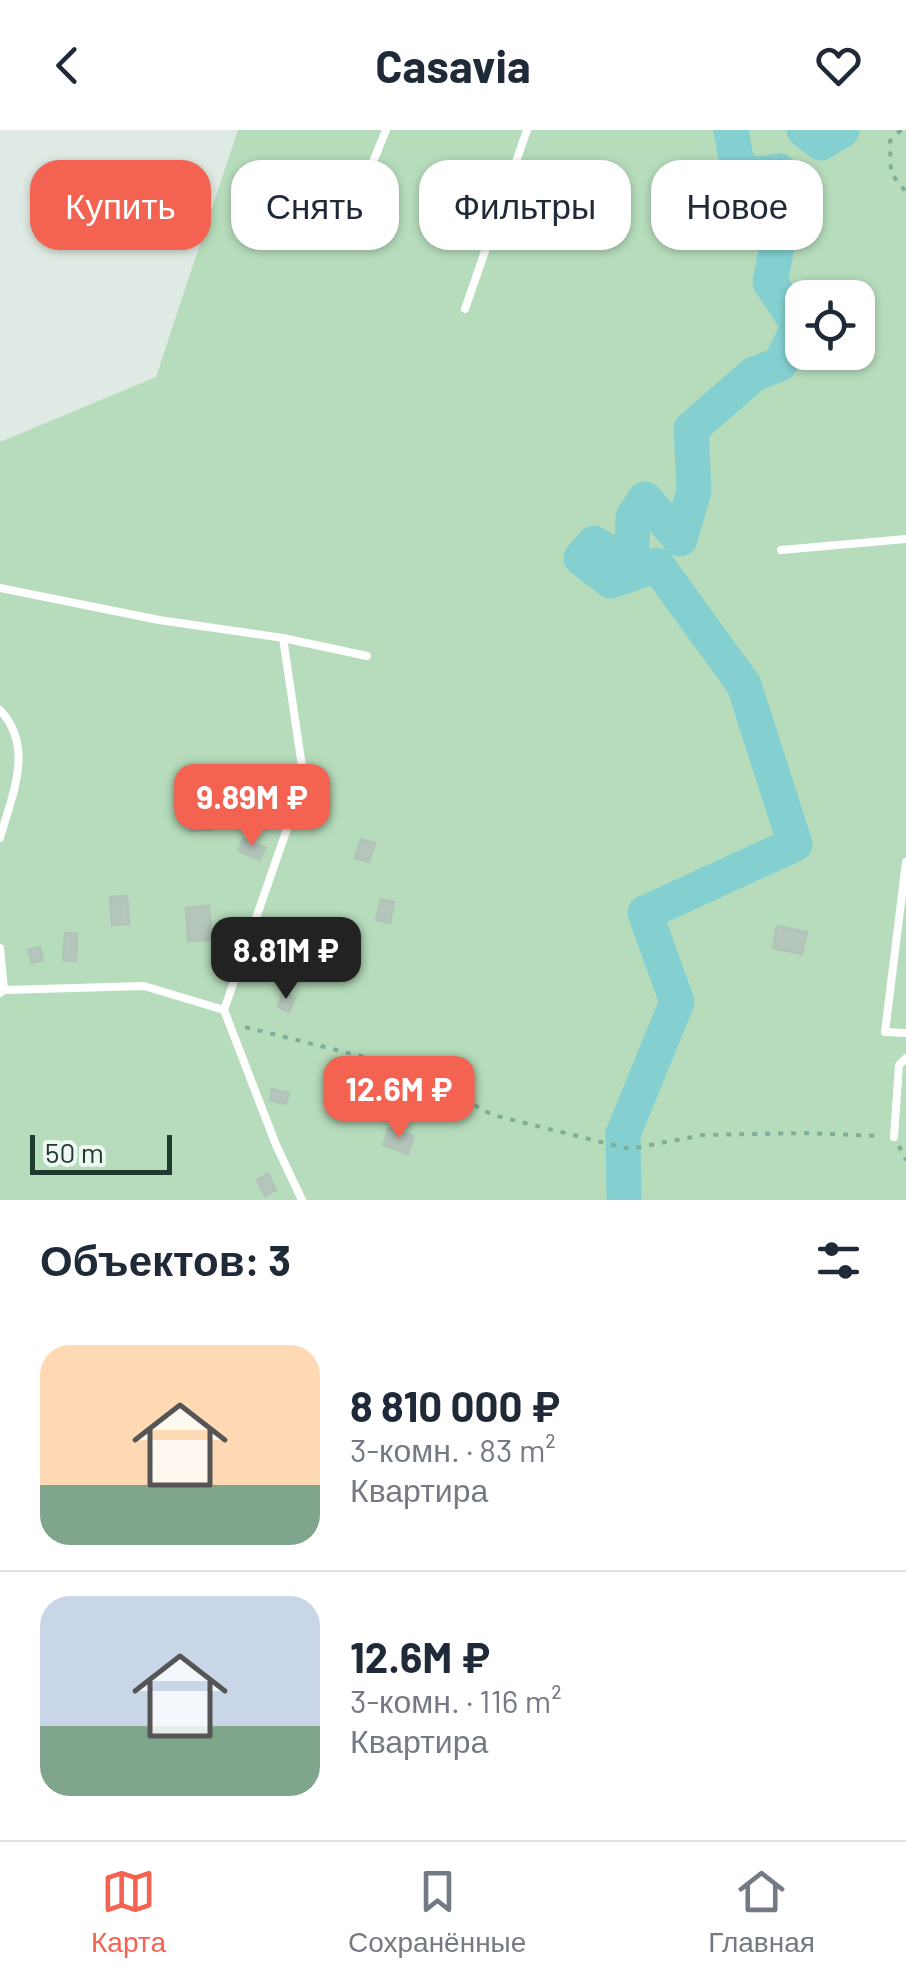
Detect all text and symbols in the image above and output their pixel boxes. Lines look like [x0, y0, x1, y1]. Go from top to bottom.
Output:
icon: back [40, 38, 95, 93]
text: Casavia [375, 38, 531, 92]
icon: heart [811, 38, 866, 93]
chip: Купить [30, 160, 211, 250]
chip: Снять [231, 160, 399, 250]
chip: Фильтры [419, 160, 631, 250]
chip: Новое [651, 160, 823, 250]
map controls [785, 280, 875, 370]
button: locate [785, 280, 875, 370]
pin: 9.89M ₽ [160, 764, 344, 849]
text: 9.89M ₽ [196, 777, 308, 815]
pin: 8.81M ₽ [194, 917, 378, 1002]
text: 8.81M ₽ [233, 930, 339, 968]
pin: 12.6M ₽ [307, 1056, 491, 1141]
text: 12.6M ₽ [346, 1069, 452, 1107]
scale bar [30, 1130, 172, 1174]
text: 50 m [45, 1135, 104, 1169]
icon: filters [811, 1233, 866, 1288]
text: Объектов: 3 [40, 1234, 291, 1284]
text: 8 810 000 ₽ [350, 1380, 560, 1430]
icon: home [120, 1385, 240, 1505]
text: 3-комн. · 83 m² [350, 1430, 556, 1468]
text: Квартира [350, 1470, 488, 1508]
text: 12.6M ₽ [350, 1631, 490, 1681]
icon: home [120, 1636, 240, 1756]
text: 3-комн. · 116 m² [350, 1681, 562, 1719]
text: Квартира [350, 1721, 488, 1759]
tab: Карта [91, 1864, 166, 1959]
tab: Сохранённые [348, 1864, 526, 1959]
tab: Главная [708, 1864, 815, 1959]

